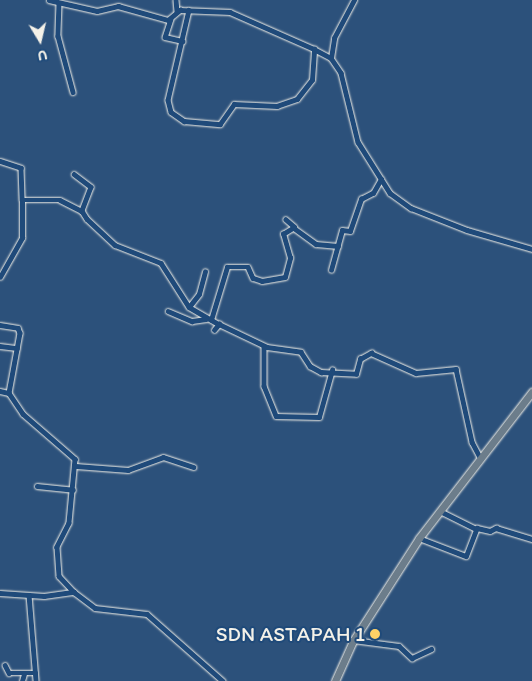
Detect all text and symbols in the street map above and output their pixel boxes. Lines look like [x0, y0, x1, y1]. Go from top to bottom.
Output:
north arrow [15, 15, 65, 65]
text: U [37, 46, 48, 64]
place label: SDN ASTAPAH 1 [216, 621, 365, 647]
marker: SDN ASTAPAH 1 [369, 628, 381, 640]

